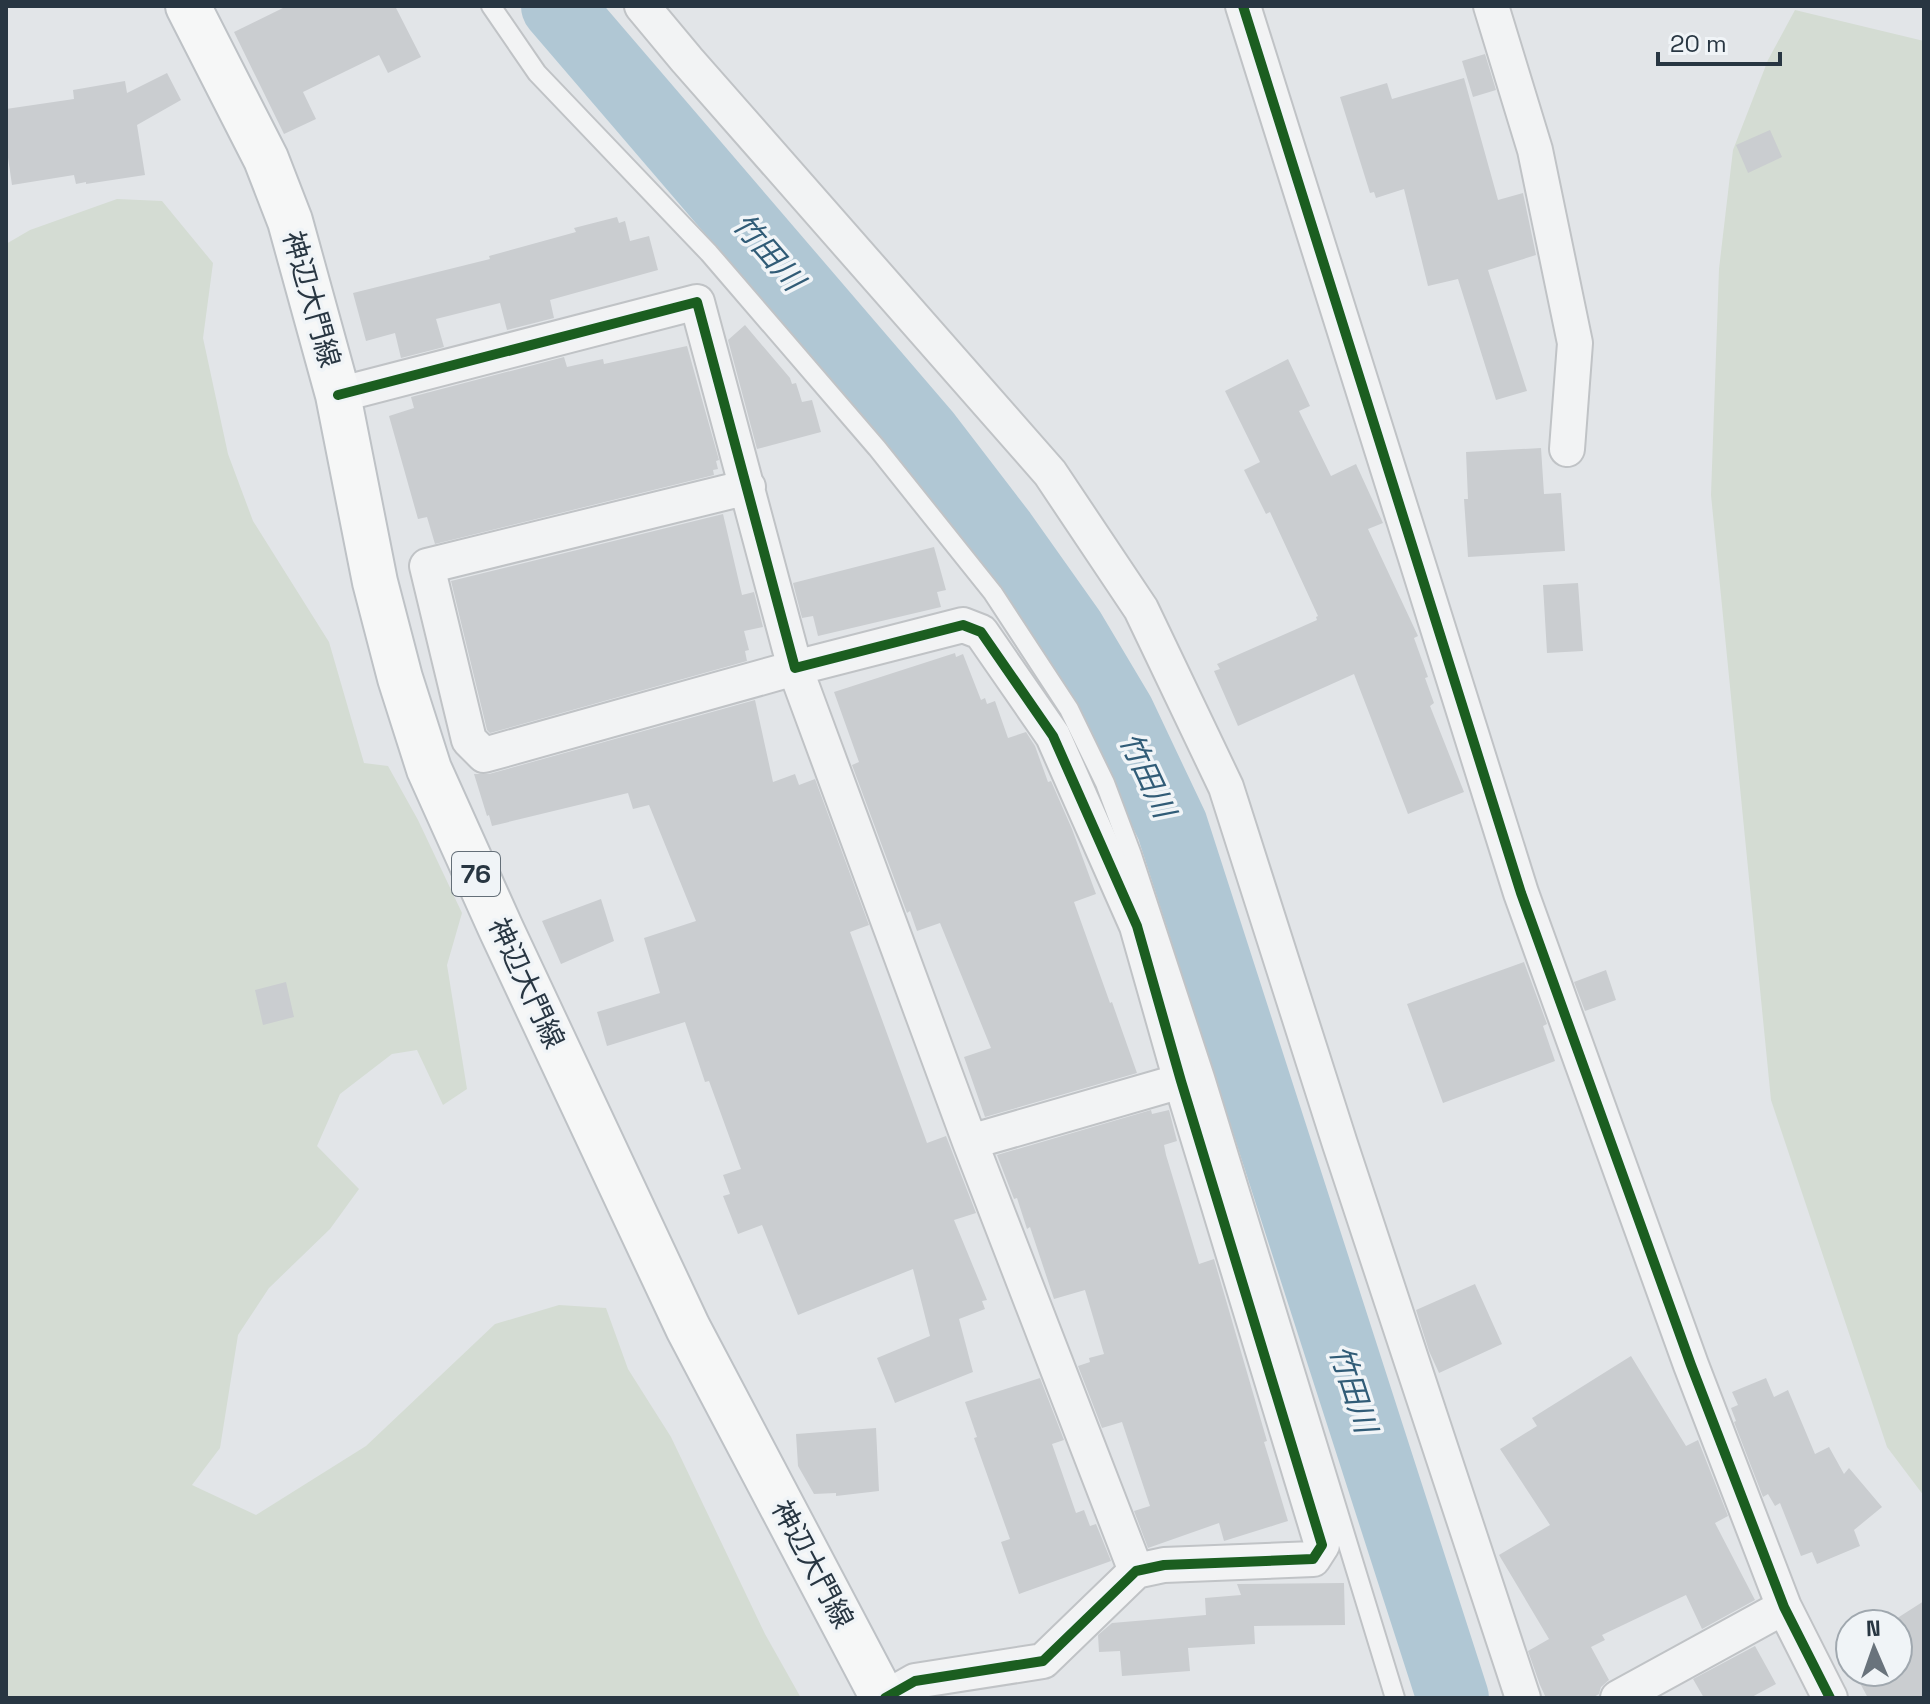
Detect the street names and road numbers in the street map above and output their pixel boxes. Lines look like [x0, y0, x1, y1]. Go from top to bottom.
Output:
street label: 神辺大門線 [275, 227, 349, 371]
road number: 76 [452, 852, 500, 896]
street label: 神辺大門線 [481, 912, 573, 1054]
street label: 神辺大門線 [764, 1494, 862, 1634]

